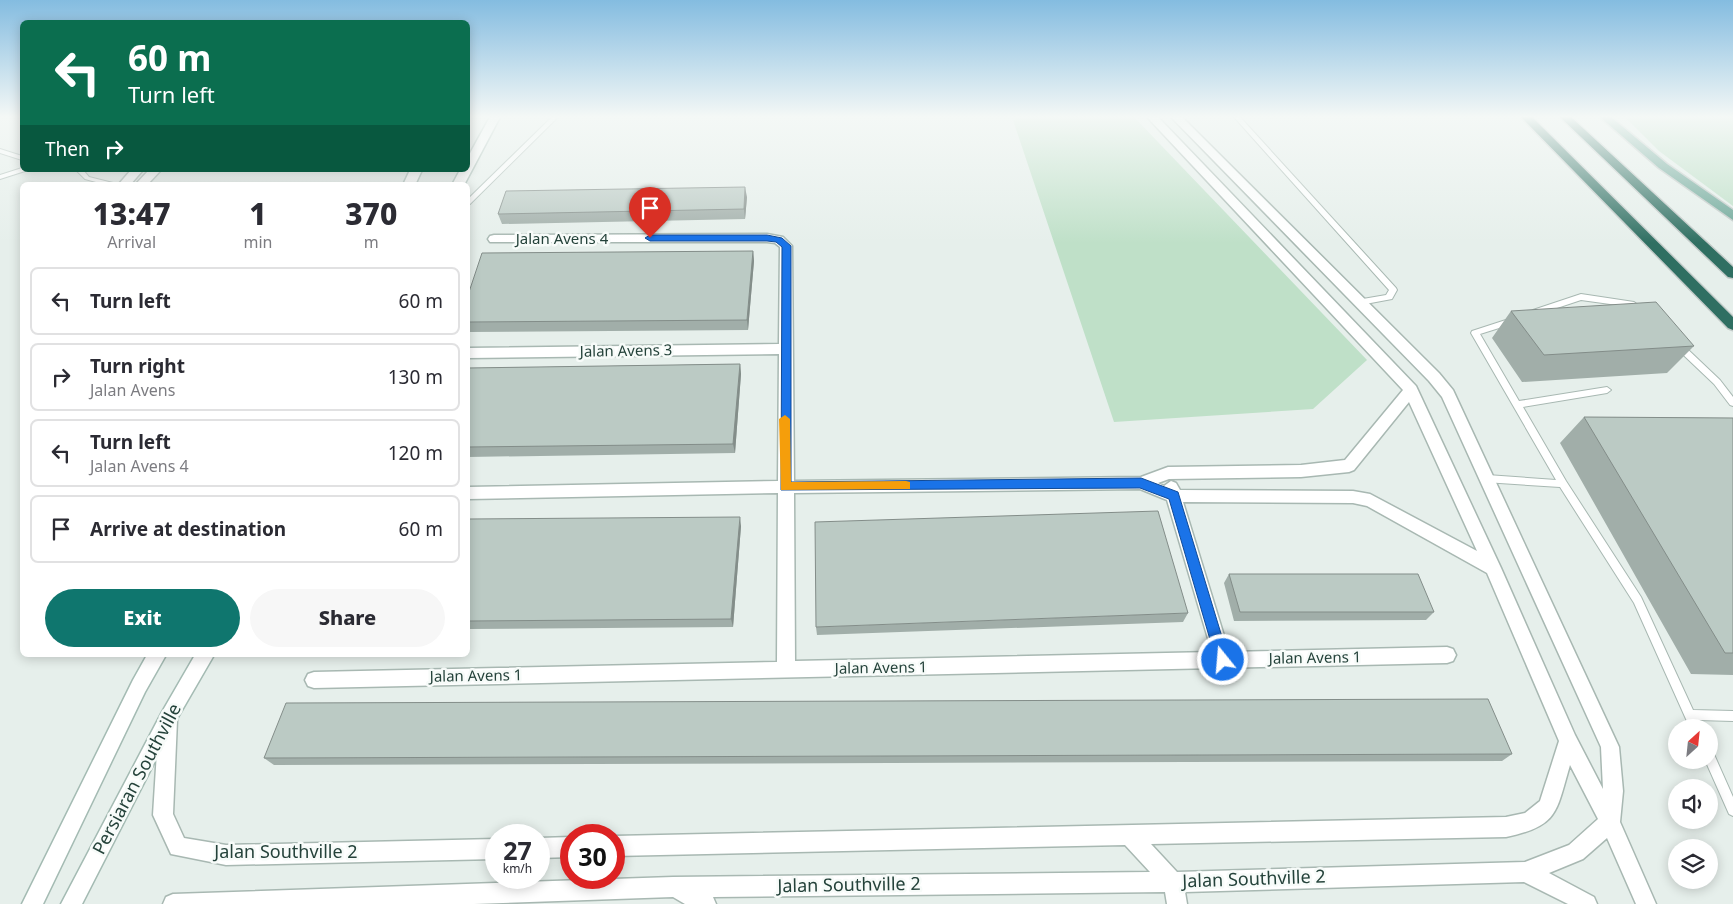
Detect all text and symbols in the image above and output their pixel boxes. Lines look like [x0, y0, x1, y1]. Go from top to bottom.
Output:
text: 60 m [128, 34, 211, 81]
icon: left [45, 40, 110, 105]
text: Turn left [128, 79, 215, 109]
icon: right [100, 135, 128, 163]
text: Then [45, 136, 90, 162]
pin [629, 187, 671, 238]
text: 13:47 [93, 193, 171, 234]
text: 1 [249, 193, 267, 234]
text: 370 [345, 193, 397, 234]
icon: arrive [636, 194, 664, 222]
street label: Jalan Avens 4 [514, 228, 609, 248]
text: Arrival [107, 231, 156, 253]
text: min [243, 231, 272, 253]
text: m [364, 231, 379, 253]
icon: left [47, 287, 75, 315]
text: Turn left [90, 288, 171, 314]
text: 60 m [399, 288, 443, 314]
street label: Jalan Avens 3 [578, 339, 672, 361]
text: Turn right [90, 353, 185, 379]
icon: right [47, 363, 75, 391]
text: 130 m [388, 364, 443, 390]
text: Jalan Avens [90, 379, 175, 401]
text: Turn left [90, 429, 171, 455]
icon: left [47, 439, 75, 467]
text: 120 m [388, 440, 443, 466]
text: Jalan Avens 4 [90, 455, 189, 477]
icon: arrive [47, 515, 75, 543]
text: Arrive at destination [90, 516, 286, 542]
text: 60 m [399, 516, 443, 542]
button: Exit [45, 589, 240, 647]
button: Share [250, 589, 445, 647]
position arrow [1196, 633, 1248, 685]
street label: Jalan Avens 1 [1267, 646, 1361, 668]
street label: Jalan Avens 1 [833, 656, 927, 678]
street label: Jalan Avens 1 [428, 664, 522, 686]
street label: Persiaran Southville [86, 699, 186, 858]
north arrow [1668, 719, 1718, 769]
map controls [1668, 719, 1718, 889]
button: sound [1668, 779, 1718, 829]
speed limit sign: 30 [560, 824, 625, 889]
text: 27 [503, 833, 532, 867]
street label: Jalan Southville 2 [212, 839, 358, 863]
button: layers [1668, 839, 1718, 889]
text: km/h [503, 860, 532, 877]
street label: Jalan Southville 2 [1180, 864, 1326, 893]
street label: Jalan Southville 2 [775, 871, 921, 897]

